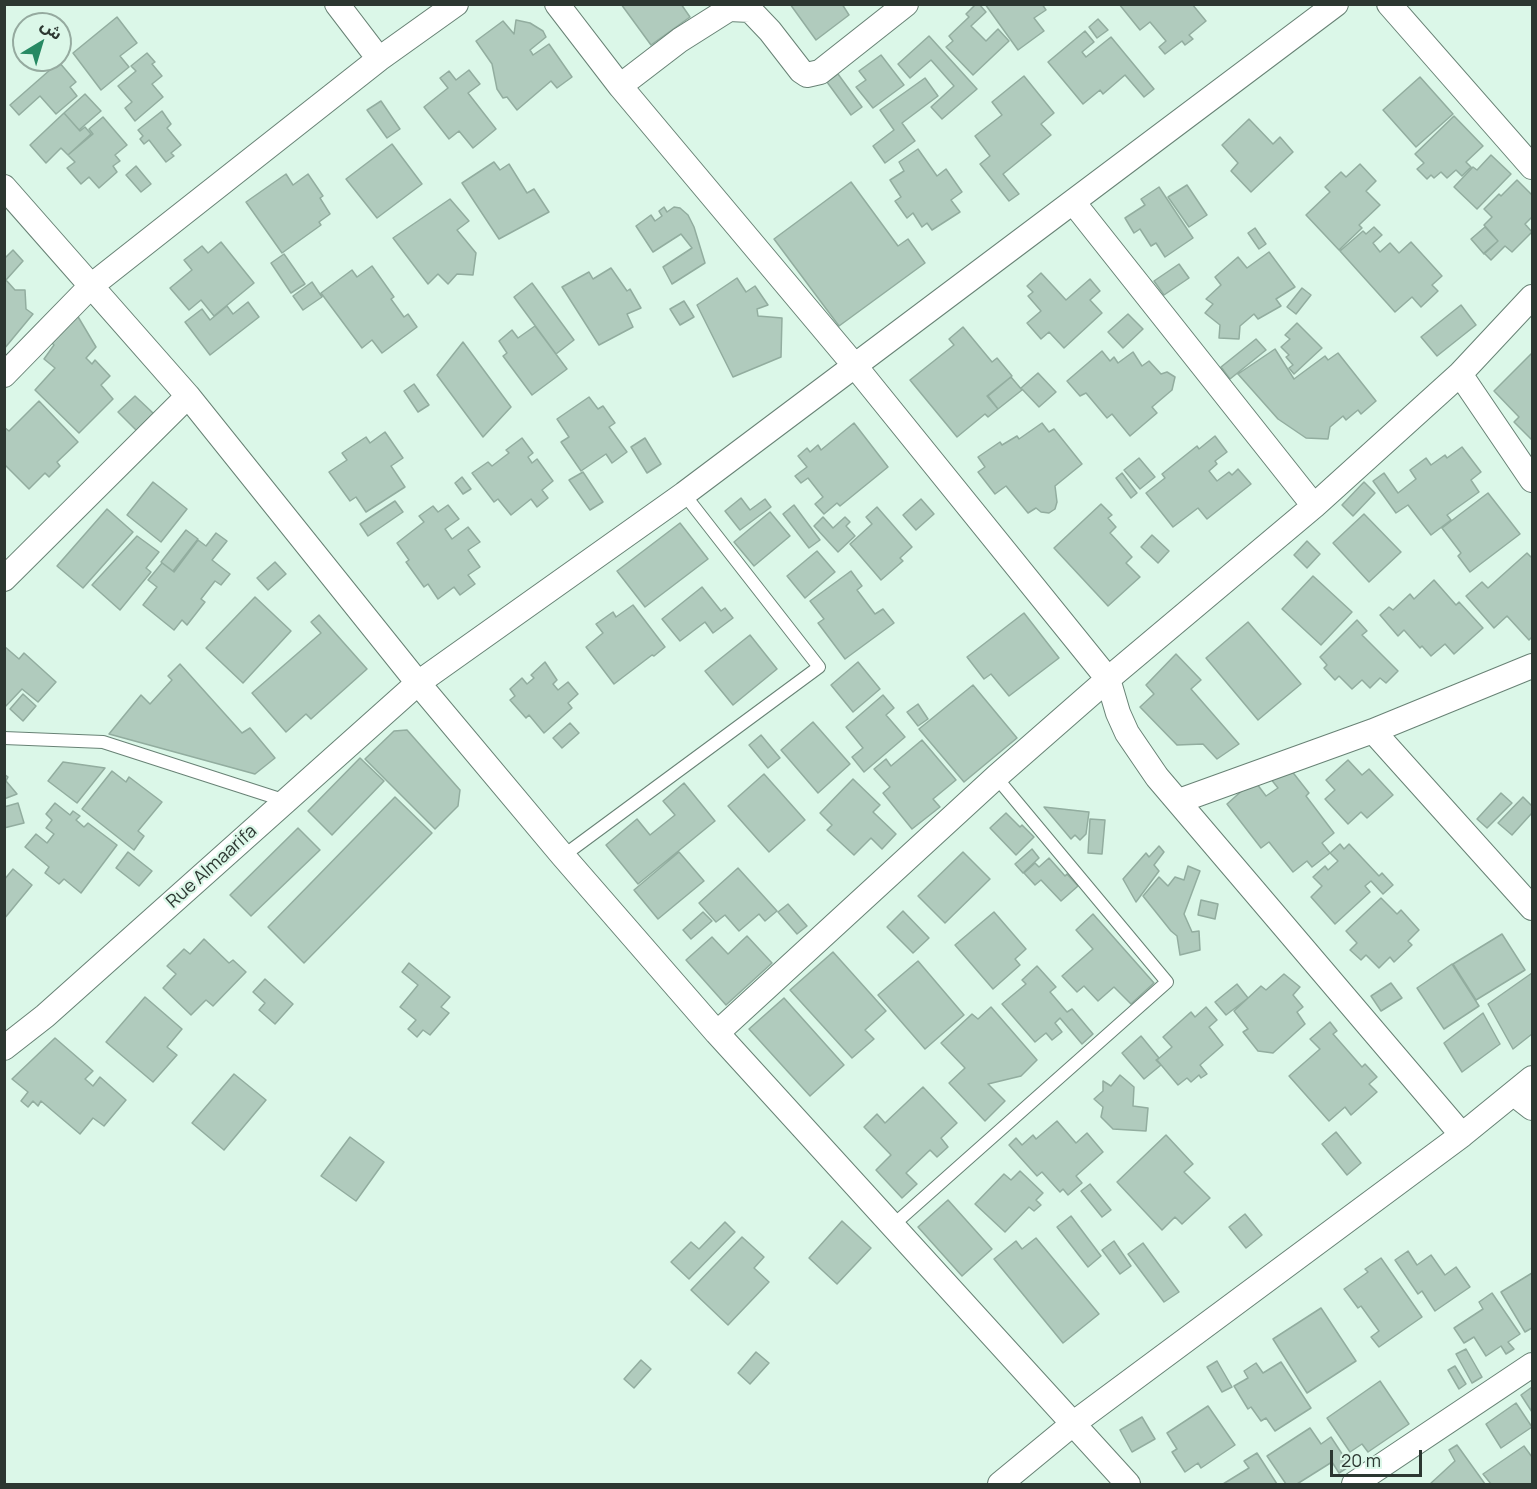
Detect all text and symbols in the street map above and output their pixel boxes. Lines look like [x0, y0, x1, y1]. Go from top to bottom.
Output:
north arrow [12, 12, 72, 72]
text: ش [36, 14, 67, 45]
street label: Rue Almaarifa [162, 821, 262, 913]
scale bar [1333, 1438, 1424, 1476]
text: 20 m [1341, 1448, 1381, 1472]

